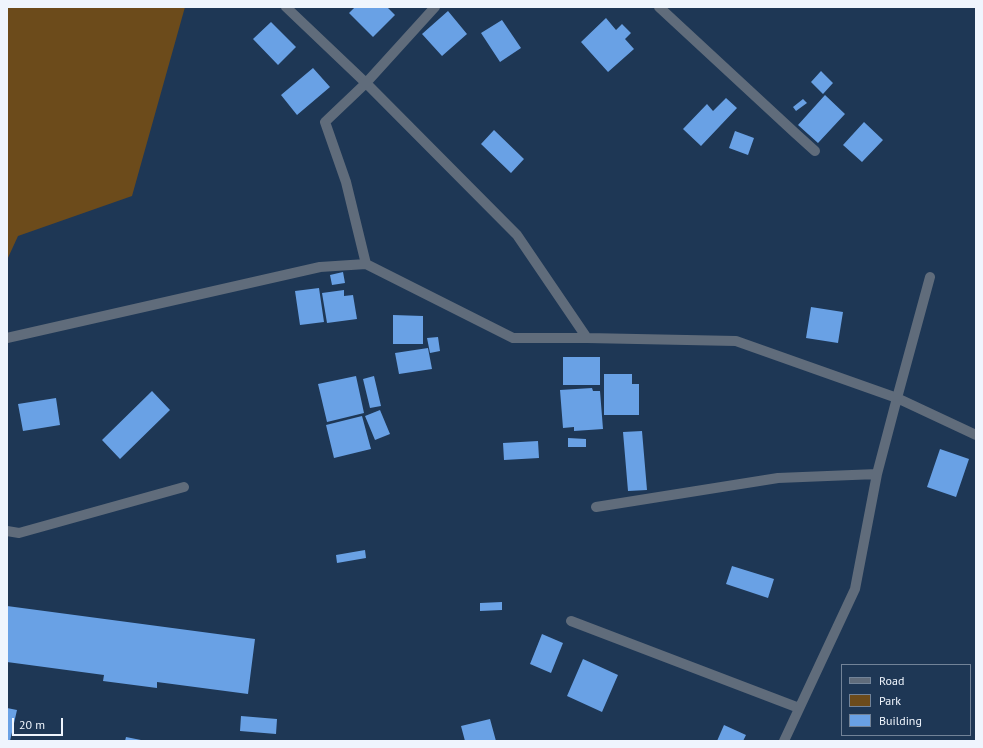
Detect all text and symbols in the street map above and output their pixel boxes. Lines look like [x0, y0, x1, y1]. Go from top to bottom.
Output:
legend [841, 664, 971, 736]
text: Road [879, 673, 904, 688]
text: Park [879, 693, 901, 708]
scale bar [14, 710, 65, 736]
text: Building [879, 713, 922, 728]
text: 20 m [19, 717, 45, 732]

